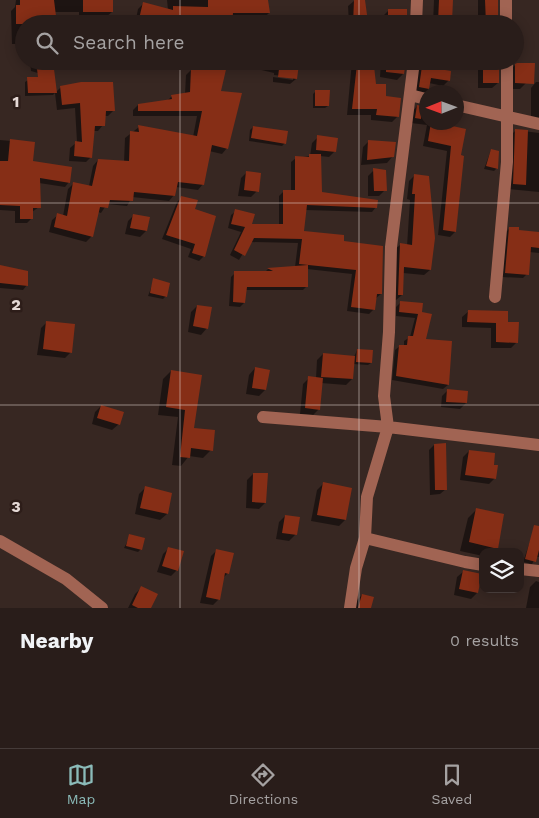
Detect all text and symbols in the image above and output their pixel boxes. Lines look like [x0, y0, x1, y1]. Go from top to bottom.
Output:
search box [15, 15, 524, 70]
icon: search [33, 29, 61, 57]
text: Search here [73, 31, 184, 54]
north arrow [419, 85, 464, 130]
text: 1 [13, 92, 19, 111]
text: 2 [11, 295, 21, 314]
text: 3 [11, 497, 21, 516]
map controls [479, 548, 524, 593]
button: layers [479, 548, 524, 593]
text: Nearby [20, 628, 93, 653]
text: 0 results [450, 631, 519, 650]
tab: Map [67, 761, 95, 807]
tab: Directions [229, 761, 298, 807]
tab: Saved [432, 761, 472, 807]

